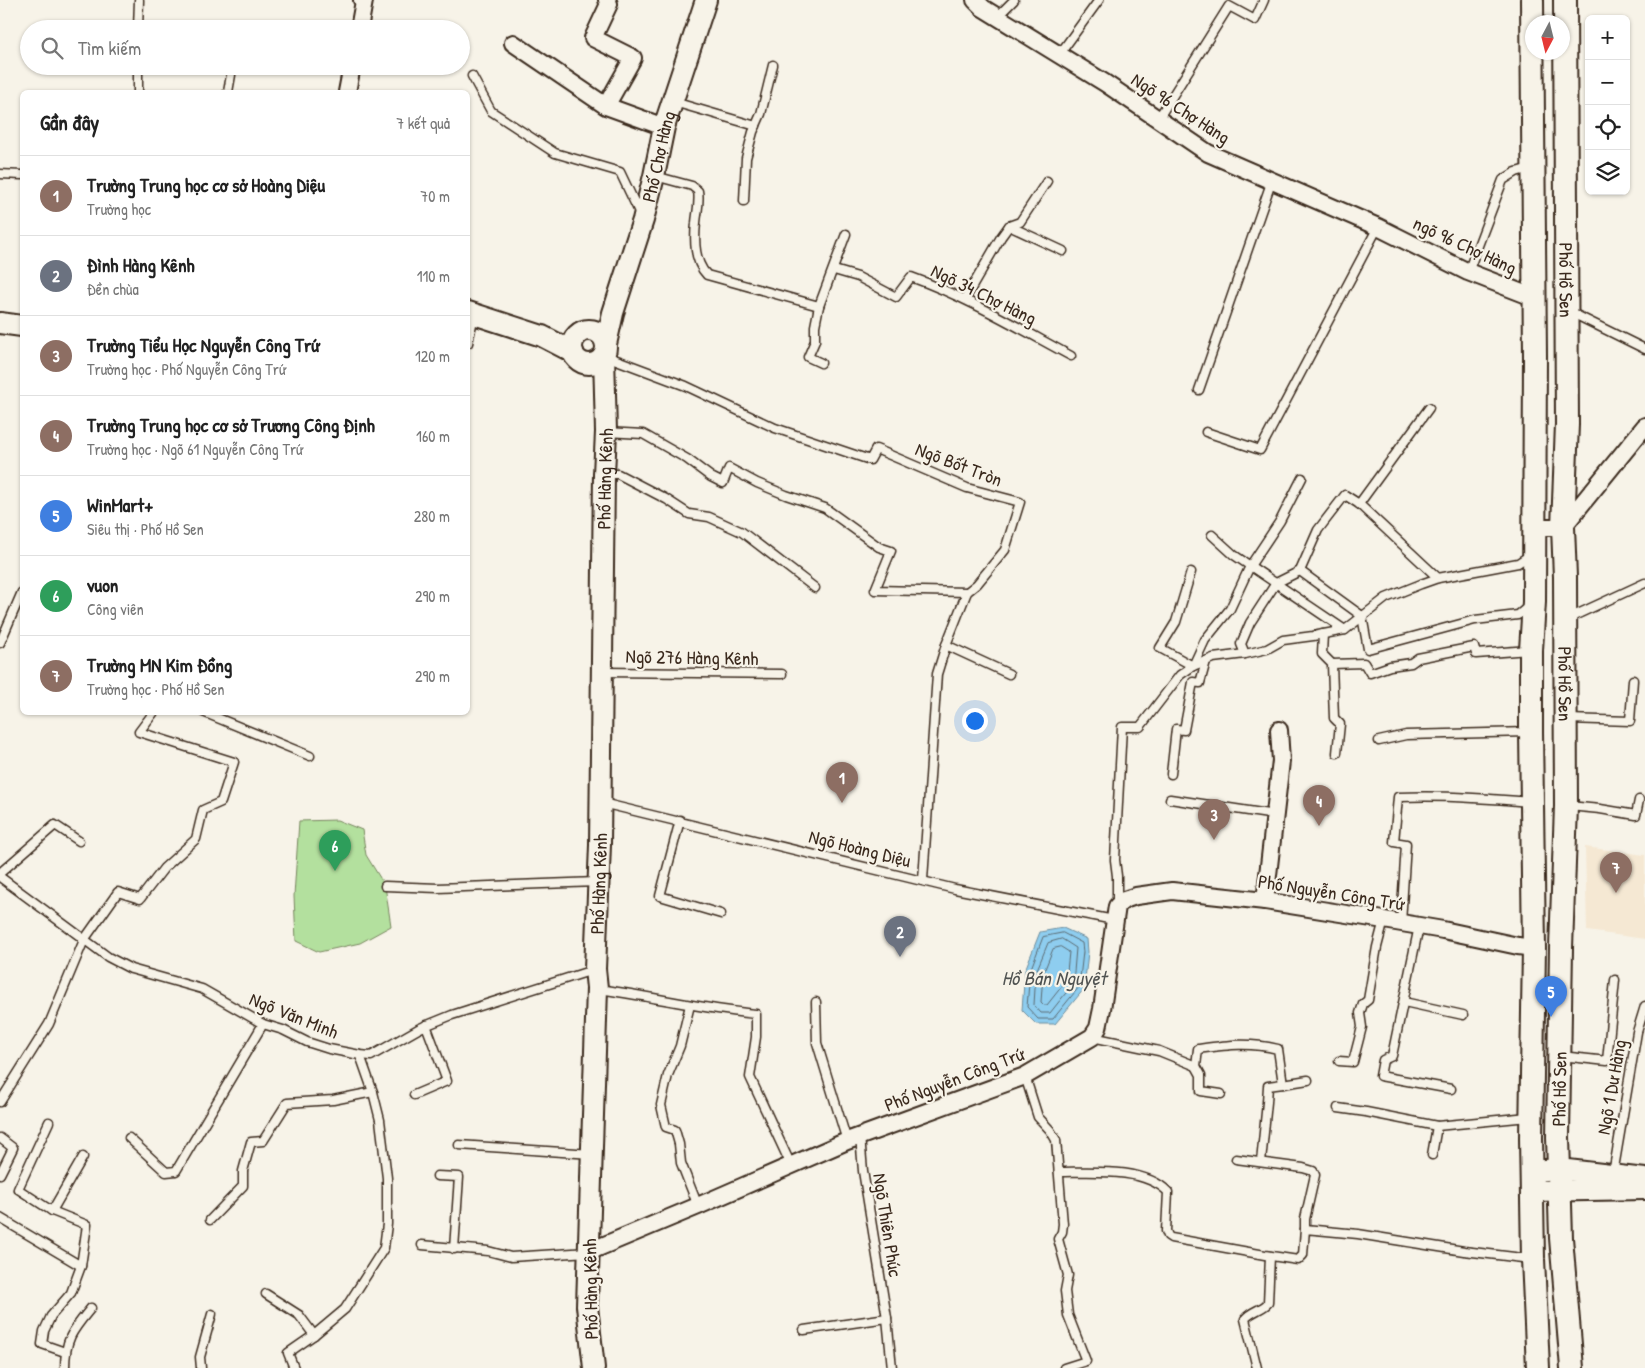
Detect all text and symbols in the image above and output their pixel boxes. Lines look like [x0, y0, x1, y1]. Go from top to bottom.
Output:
north arrow [1525, 15, 1570, 60]
map controls [1585, 15, 1630, 195]
button: + [1585, 15, 1630, 60]
search box [20, 20, 470, 75]
icon: search [38, 34, 66, 62]
text: Tìm kiếm [78, 35, 141, 61]
button: − [1585, 60, 1630, 105]
street label: Ngõ 96 Chợ Hàng [1126, 66, 1236, 150]
button: locate [1585, 105, 1630, 150]
street label: Phố Chợ Hàng [635, 107, 682, 205]
text: Gần đây [40, 108, 99, 137]
text: 7 kết quả [396, 112, 450, 134]
button: layers [1585, 150, 1630, 195]
text: Trường Trung học cơ sở Hoàng Diệu [87, 172, 325, 198]
text: 1 [53, 185, 59, 207]
text: 70 m [420, 185, 450, 207]
text: Trường học [87, 198, 151, 220]
street label: ngõ 96 Chợ Hàng [1409, 210, 1521, 280]
street label: Phố Hồ Sen [1553, 242, 1579, 318]
text: Đình Hàng Kênh [87, 252, 194, 278]
street label: Ngõ 34 Chợ Hàng [927, 257, 1041, 331]
text: 2 [52, 265, 60, 287]
text: 110 m [417, 265, 450, 287]
text: Đền chùa [87, 278, 139, 300]
text: Trường Tiểu Học Nguyễn Công Trứ [87, 332, 319, 358]
text: 3 [52, 345, 60, 367]
text: 120 m [415, 345, 450, 367]
text: Trường học · Phố Nguyễn Công Trứ [87, 358, 285, 380]
text: Trường Trung học cơ sở Trương Công Định [87, 412, 375, 438]
text: 4 [53, 425, 59, 447]
text: 160 m [416, 425, 450, 447]
street label: Phố Hàng Kênh [590, 428, 619, 529]
street label: Ngõ Bốt Tròn [912, 436, 1006, 492]
text: Trường học · Ngõ 61 Nguyễn Công Trứ [87, 438, 302, 460]
text: WinMart+ [87, 492, 153, 518]
text: 5 [53, 505, 59, 527]
text: 280 m [414, 505, 450, 527]
text: Siêu thị · Phố Hồ Sen [87, 518, 204, 540]
text: vuon [87, 572, 118, 598]
text: 6 [53, 585, 59, 607]
text: 290 m [415, 585, 450, 607]
text: Công viên [87, 598, 144, 620]
street label: Ngõ 276 Hàng Kênh [625, 643, 759, 671]
street label: Phố Hồ Sen [1552, 646, 1579, 721]
text: Trường MN Kim Đồng [87, 652, 232, 678]
text: 7 [52, 665, 60, 687]
text: 290 m [415, 665, 450, 687]
text: Trường học · Phố Hồ Sen [87, 678, 225, 700]
your location [962, 708, 988, 734]
pin: 1 [826, 762, 858, 803]
pin: 4 [1303, 785, 1335, 826]
pin: 3 [1198, 799, 1230, 840]
street label: Ngõ Hoàng Diệu [806, 823, 914, 873]
pin: 6 [319, 830, 351, 871]
street label: Phố Hàng Kênh [583, 833, 613, 935]
pin: 7 [1600, 852, 1632, 893]
street label: Phố Nguyễn Công Trứ [1256, 868, 1407, 917]
pin: 2 [884, 916, 916, 957]
water label: Hồ Bán Nguyệt [1002, 964, 1109, 992]
pin: 5 [1535, 976, 1567, 1017]
street label: Ngõ Văn Minh [246, 985, 342, 1045]
street label: Ngõ 1 Dư Hàng [1590, 1037, 1632, 1137]
street label: Phố Nguyễn Công Trứ [881, 1040, 1029, 1118]
street label: Phố Hồ Sen [1545, 1051, 1573, 1127]
street label: Ngõ Thiên Phúc [867, 1171, 909, 1279]
street label: Phố Hàng Kênh [576, 1238, 604, 1340]

